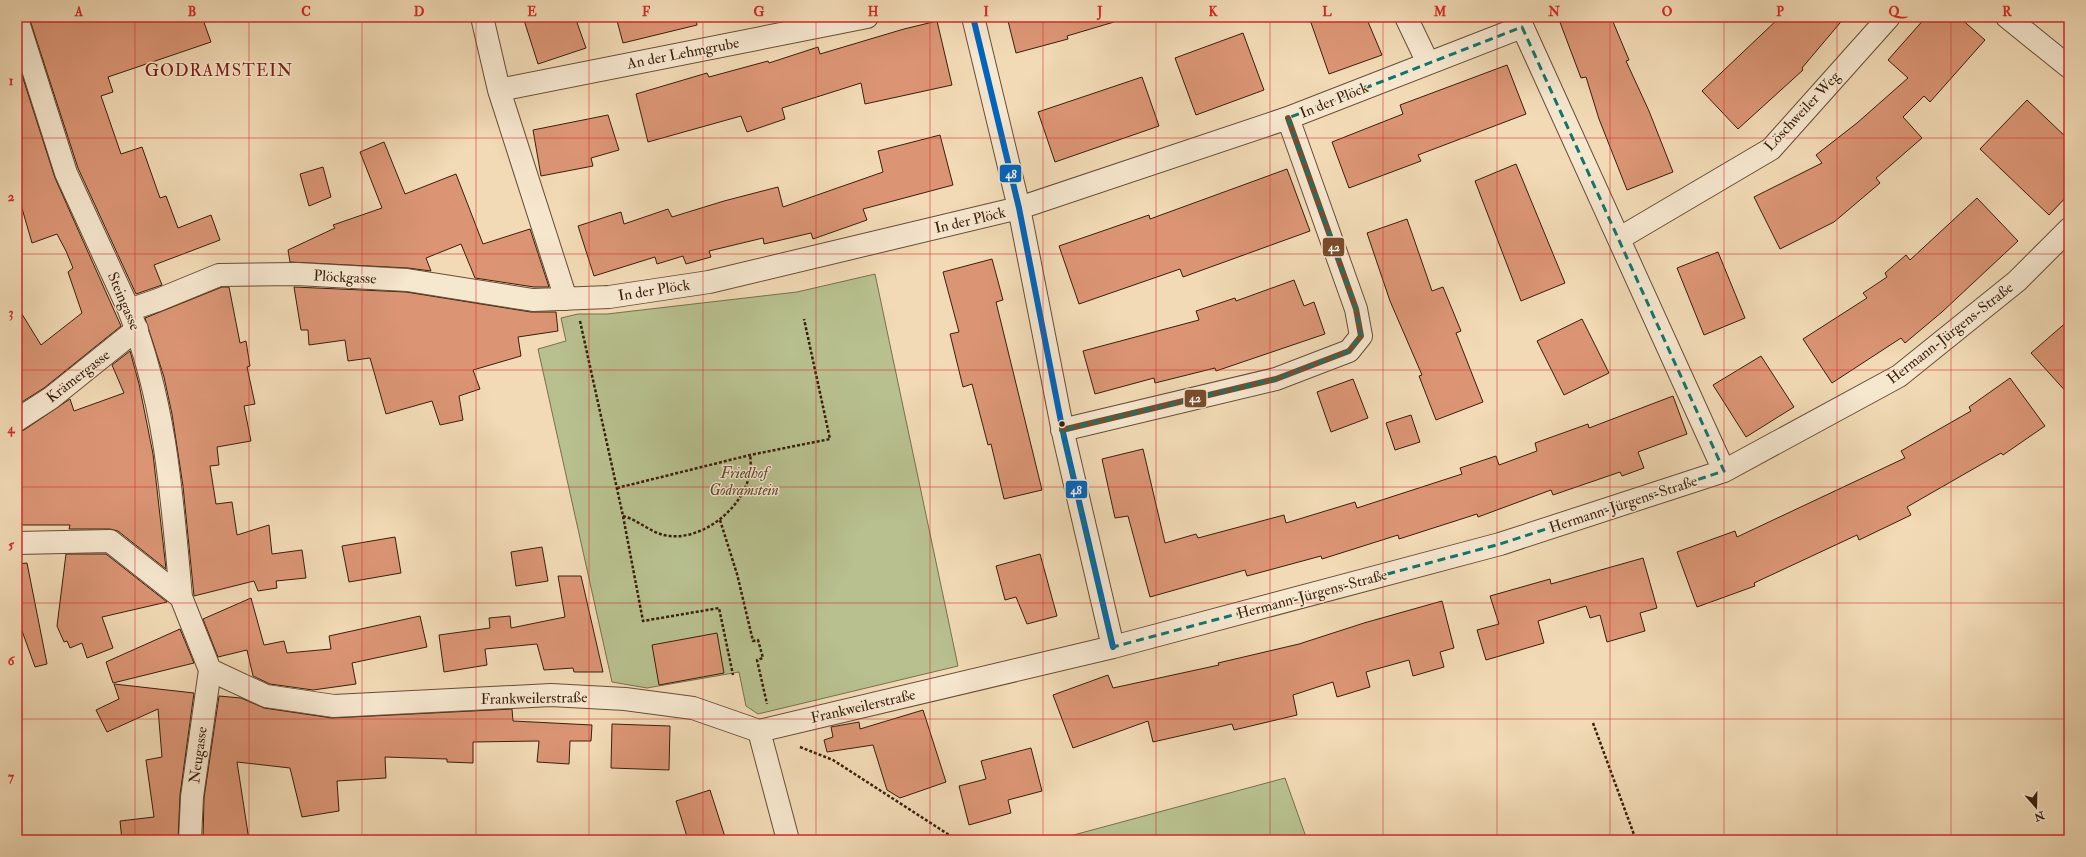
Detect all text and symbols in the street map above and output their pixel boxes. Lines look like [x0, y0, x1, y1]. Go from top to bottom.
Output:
text: A [74, 4, 84, 20]
text: B [188, 4, 196, 20]
text: C [301, 4, 311, 20]
text: D [414, 4, 425, 20]
text: E [527, 4, 537, 20]
text: F [642, 4, 651, 20]
text: G [754, 4, 765, 20]
text: H [868, 4, 879, 20]
text: I [983, 4, 989, 20]
text: J [1096, 4, 1103, 21]
text: K [1208, 4, 1218, 20]
text: L [1322, 4, 1332, 20]
text: M [1433, 4, 1447, 20]
text: N [1547, 4, 1560, 20]
text: O [1662, 4, 1673, 20]
text: P [1776, 4, 1784, 20]
text: Q [1889, 4, 1909, 20]
text: R [2002, 4, 2012, 20]
street label: An der Lehmgrube [624, 33, 741, 74]
district label: GODRAMSTEIN [145, 60, 293, 81]
street label: Löschweiler Weg [1760, 67, 1845, 155]
text: 1 [9, 73, 14, 89]
street label: In der Plöck [1297, 78, 1371, 123]
line badge: 48 [999, 164, 1022, 183]
text: 48 [1004, 168, 1017, 182]
text: 2 [8, 189, 15, 205]
street label: In der Plöck [933, 203, 1008, 238]
line badge: 42 [1322, 237, 1345, 257]
text: 42 [1327, 241, 1340, 255]
street label: Plöckgasse [313, 266, 377, 289]
street label: Steingasse [103, 269, 144, 333]
street label: In der Plöck [617, 275, 691, 306]
street label: Hermann-Jürgens-Straße [1883, 278, 2018, 389]
text: 3 [9, 305, 14, 321]
street label: Krämergasse [43, 346, 114, 407]
line badge: 42 [1184, 389, 1207, 408]
text: 42 [1188, 392, 1201, 406]
unlabelled marker [1057, 419, 1067, 429]
text: 4 [6, 421, 15, 437]
park label: Friedhof Godramstein [709, 464, 779, 500]
street label: Hermann-Jürgens-Straße [1547, 472, 1700, 538]
line badge: 48 [1065, 480, 1088, 499]
text: 48 [1069, 484, 1082, 498]
text: 5 [8, 537, 14, 553]
street label: Hermann-Jürgens-Straße [1235, 565, 1390, 625]
text: 6 [8, 653, 16, 669]
street label: Frankweilerstraße [809, 685, 917, 728]
street label: Frankweilerstraße [480, 688, 588, 709]
street label: Neugasse [185, 725, 212, 785]
text: 7 [8, 769, 15, 785]
north arrow [2016, 787, 2056, 827]
text: N [2031, 808, 2047, 824]

